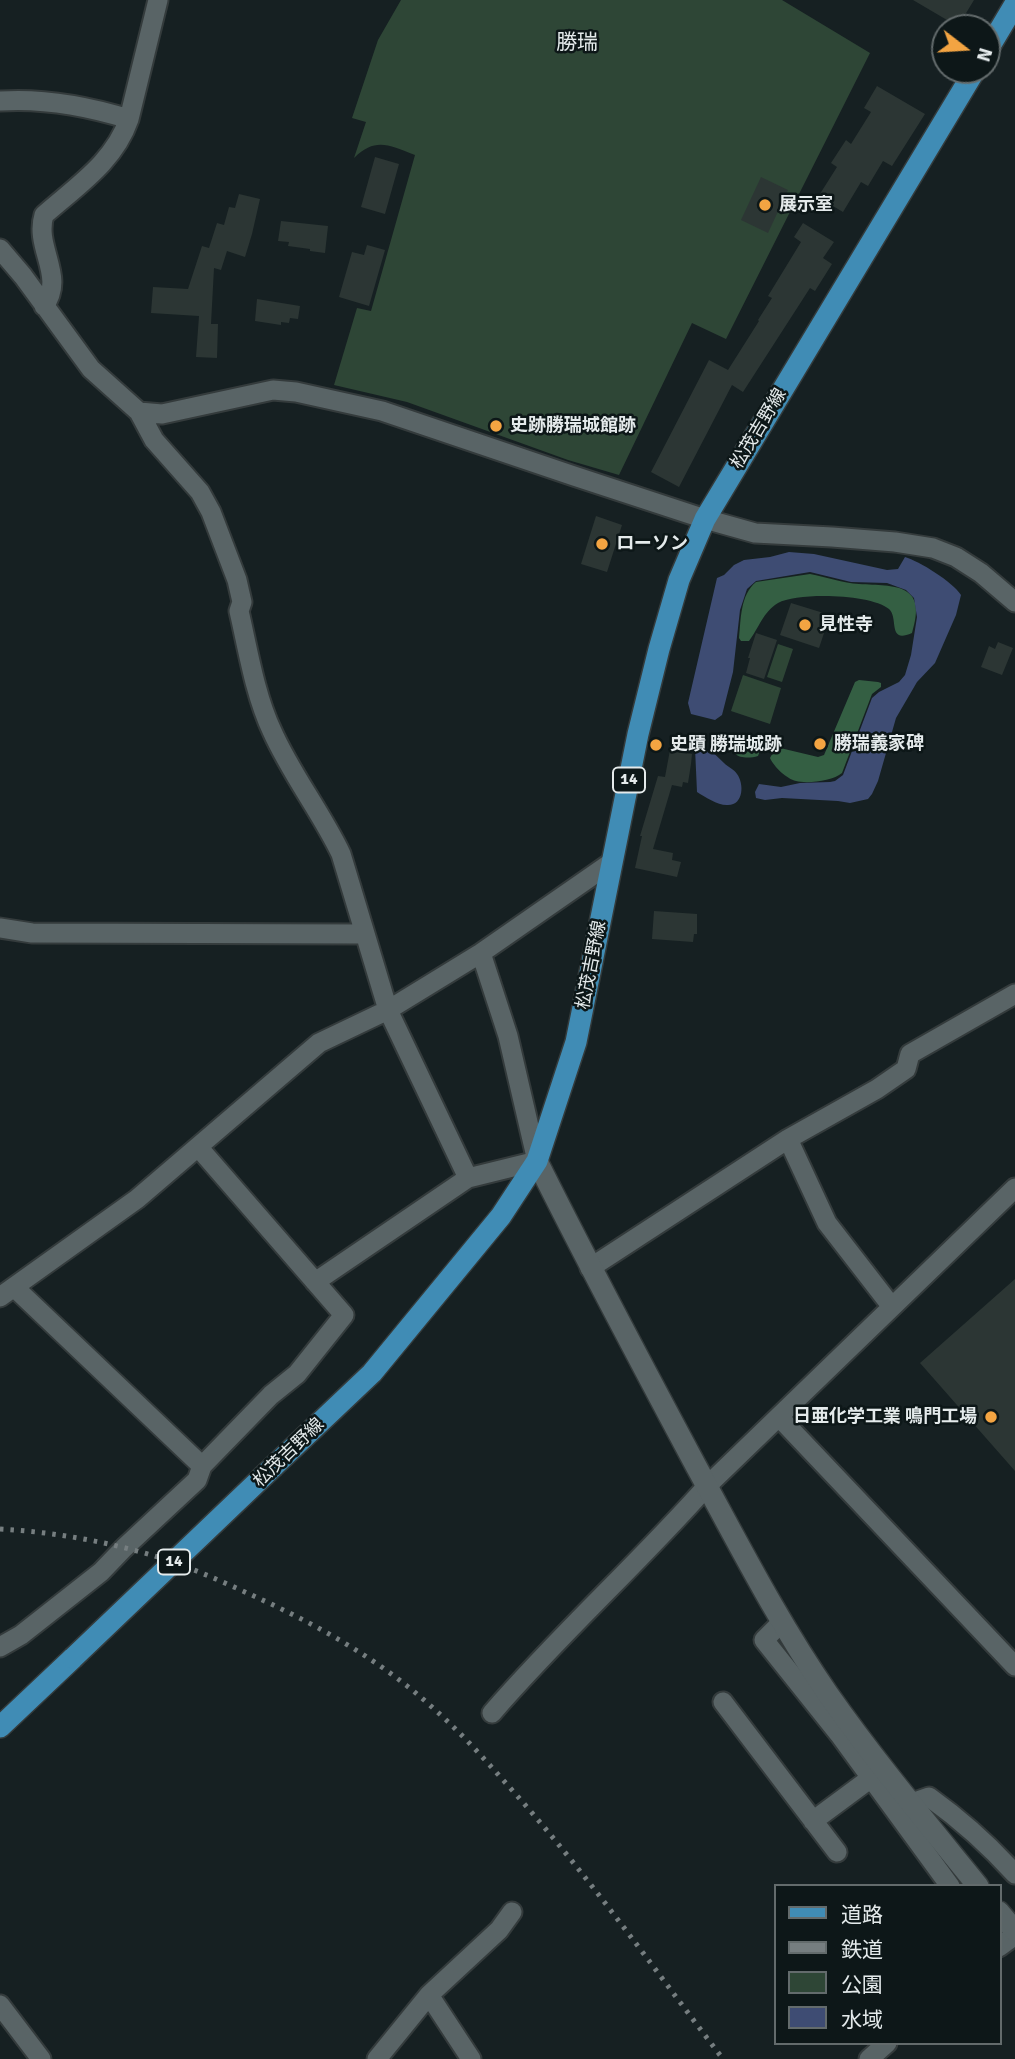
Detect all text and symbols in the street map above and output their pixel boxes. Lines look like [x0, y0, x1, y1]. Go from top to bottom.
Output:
north arrow [931, 14, 1001, 84]
district label: 勝瑞 [556, 30, 598, 56]
text: N [971, 45, 998, 64]
place label: 展示室 [779, 194, 833, 216]
marker: 展示室 [757, 197, 773, 213]
street label: 松茂吉野線 [727, 385, 791, 473]
place label: 史跡勝瑞城館跡 [510, 415, 636, 437]
marker: 史跡勝瑞城館跡 [488, 418, 504, 434]
place label: ローソン [616, 533, 688, 555]
marker: ローソン [594, 536, 610, 552]
place label: 見性寺 [819, 614, 873, 636]
marker: 見性寺 [797, 617, 813, 633]
place label: 勝瑞義家碑 [834, 733, 924, 755]
place label: 史蹟 勝瑞城跡 [670, 734, 782, 756]
marker: 勝瑞義家碑 [812, 736, 828, 752]
marker: 史蹟 勝瑞城跡 [648, 737, 664, 753]
road number: 14 [613, 768, 645, 792]
street label: 松茂吉野線 [573, 919, 611, 1011]
place label: 日亜化学工業 鳴門工場 [793, 1406, 977, 1428]
marker: 日亜化学工業 鳴門工場 [983, 1409, 999, 1425]
street label: 松茂吉野線 [249, 1414, 329, 1492]
road number: 14 [158, 1550, 190, 1574]
legend [774, 1884, 1001, 2045]
text: 道路 [841, 1902, 883, 1928]
text: 鉄道 [841, 1937, 883, 1963]
text: 公園 [841, 1972, 883, 1998]
text: 水域 [841, 2007, 883, 2033]

